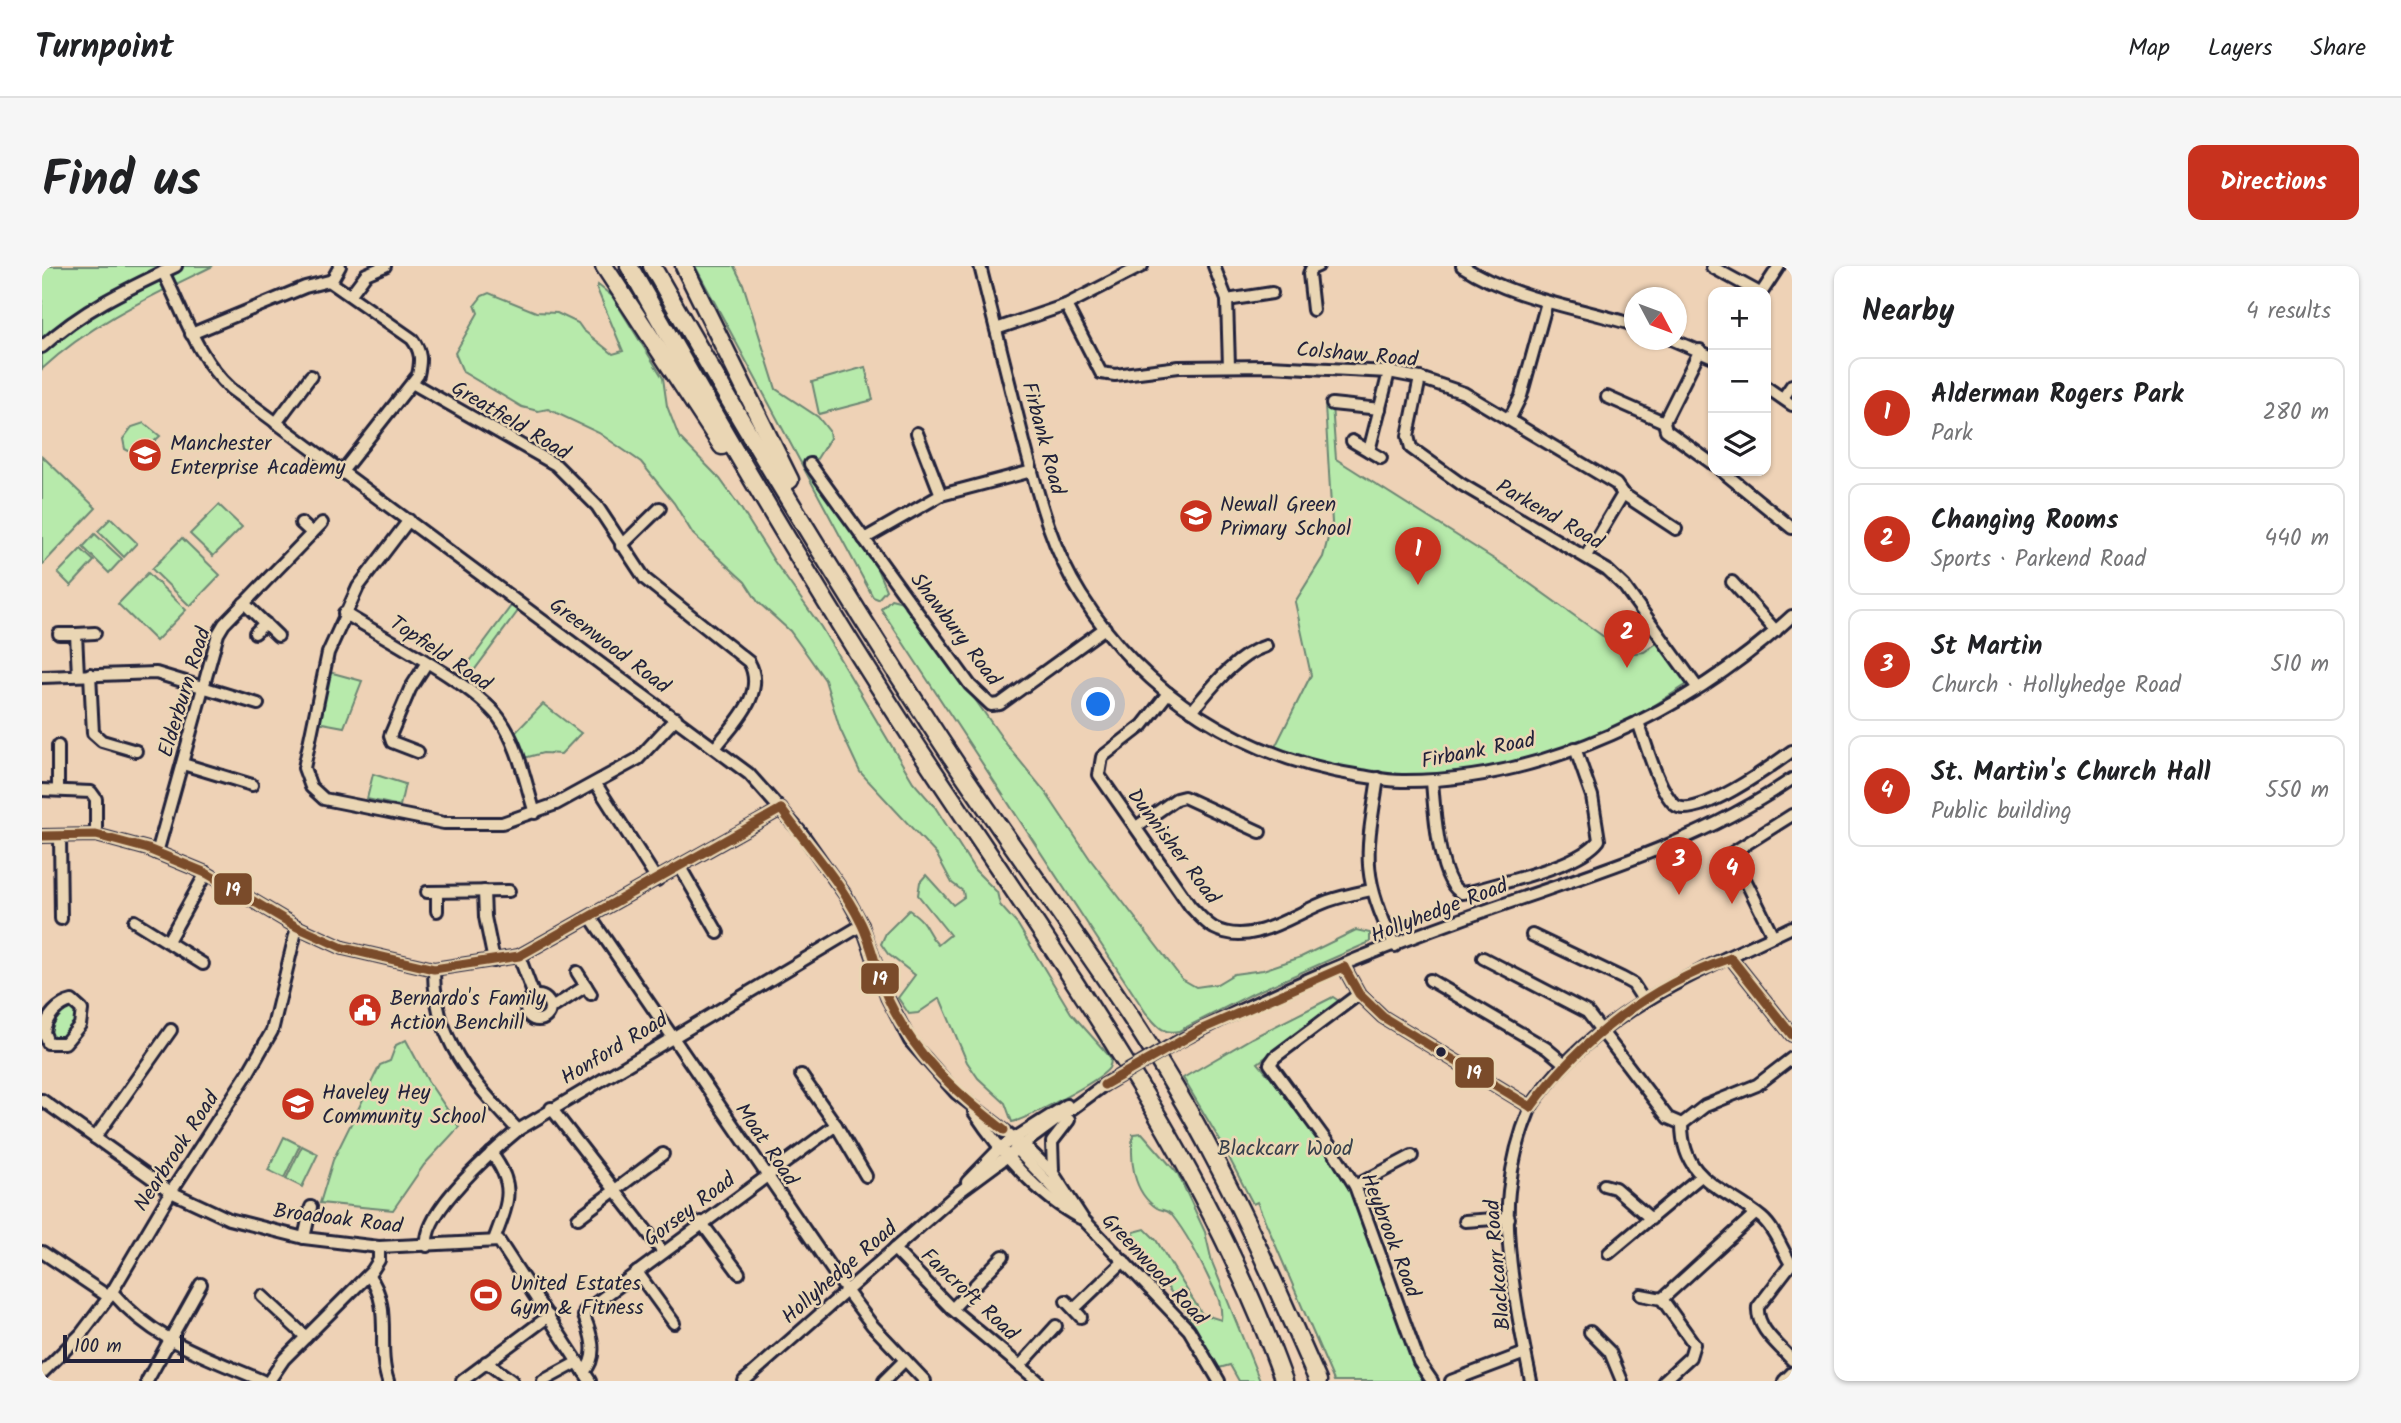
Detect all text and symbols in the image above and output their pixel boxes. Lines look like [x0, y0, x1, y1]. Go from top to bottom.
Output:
text: Turnpoint [35, 22, 174, 75]
text: Map [2128, 29, 2170, 68]
text: Layers [2208, 29, 2272, 68]
text: Share [2310, 29, 2366, 68]
text: Find us [42, 143, 200, 221]
button: Directions [2188, 145, 2359, 220]
north arrow [1624, 287, 1687, 350]
map controls [1708, 287, 1771, 476]
button: + [1708, 287, 1771, 350]
text: Nearby [1862, 288, 1954, 336]
text: 4 results [2246, 294, 2331, 330]
street label: Colshaw Road [1295, 334, 1420, 377]
button: − [1708, 350, 1771, 413]
street label: Greatfield Road [444, 373, 577, 470]
text: Alderman Rogers Park [1931, 374, 2183, 416]
street label: Firbank Road [1012, 378, 1074, 499]
text: 1 [1884, 395, 1890, 431]
text: 280 m [2263, 395, 2329, 431]
button: layers [1708, 413, 1771, 476]
text: Park [1931, 416, 1973, 452]
place label: Manchester Enterprise Academy [170, 428, 345, 485]
school or university icon: Manchester Enterprise Academy [126, 436, 164, 474]
street label: Parkend Road [1489, 471, 1610, 560]
place label: Newall Green Primary School [1220, 489, 1351, 546]
school or university icon: Newall Green Primary School [1177, 497, 1215, 535]
text: Changing Rooms [1931, 500, 2118, 542]
text: 2 [1880, 521, 1894, 557]
text: 440 m [2265, 521, 2329, 557]
pin: 1 [1395, 527, 1441, 585]
text: Sports · Parkend Road [1931, 542, 2146, 578]
street label: Shawbury Road [901, 566, 1009, 694]
street label: Greenwood Road [542, 590, 677, 703]
street label: Topfield Road [382, 608, 499, 701]
pin: 2 [1604, 610, 1650, 668]
street label: Elderburn Road [150, 623, 221, 761]
text: St Martin [1931, 626, 2042, 668]
text: 3 [1881, 647, 1893, 683]
text: 510 m [2270, 647, 2329, 683]
text: Church · Hollyhedge Road [1931, 668, 2181, 704]
your location [1081, 687, 1115, 721]
street label: Firbank Road [1419, 724, 1539, 779]
text: St. Martin's Church Hall [1931, 752, 2210, 794]
text: 4 [1881, 773, 1893, 809]
text: 550 m [2265, 773, 2329, 809]
street label: Dunnisher Road [1118, 782, 1228, 912]
text: Public building [1931, 794, 2072, 830]
pin: 3 [1656, 837, 1702, 895]
pin: 4 [1709, 846, 1755, 904]
street label: Hollyhedge Road [1366, 870, 1514, 953]
line badge: 19 [213, 872, 253, 906]
text: 19 [225, 876, 241, 906]
line badge: 19 [860, 962, 900, 995]
text: 19 [872, 965, 888, 995]
place label: Bernardo's Family Action Benchill [390, 983, 546, 1040]
public building icon: Bernardo's Family Action Benchill [346, 991, 384, 1029]
street label: Honford Road [555, 1004, 675, 1094]
unlabelled marker [1434, 1045, 1448, 1059]
line badge: 19 [1454, 1056, 1495, 1089]
text: 19 [1466, 1059, 1482, 1089]
place label: Haveley Hey Community School [322, 1077, 486, 1134]
street label: Nearbrook Road [126, 1085, 229, 1219]
school or university icon: Haveley Hey Community School [279, 1085, 317, 1123]
street label: Moat Road [726, 1096, 806, 1194]
park label: Blackcarr Wood [1217, 1133, 1353, 1166]
street label: Gorsey Road [637, 1164, 743, 1256]
street label: Heybrook Road [1351, 1169, 1429, 1303]
street label: Broadoak Road [271, 1195, 405, 1244]
street label: Blackcarr Road [1476, 1198, 1521, 1332]
street label: Greenwood Road [1093, 1206, 1215, 1334]
street label: Hollyhedge Road [774, 1213, 906, 1333]
street label: Fancroft Road [912, 1241, 1026, 1350]
place label: United Estates Gym & Fitness [510, 1268, 644, 1325]
sports icon: United Estates Gym & Fitness [467, 1276, 505, 1314]
scale bar [63, 1332, 184, 1364]
text: 100 m [74, 1332, 122, 1362]

